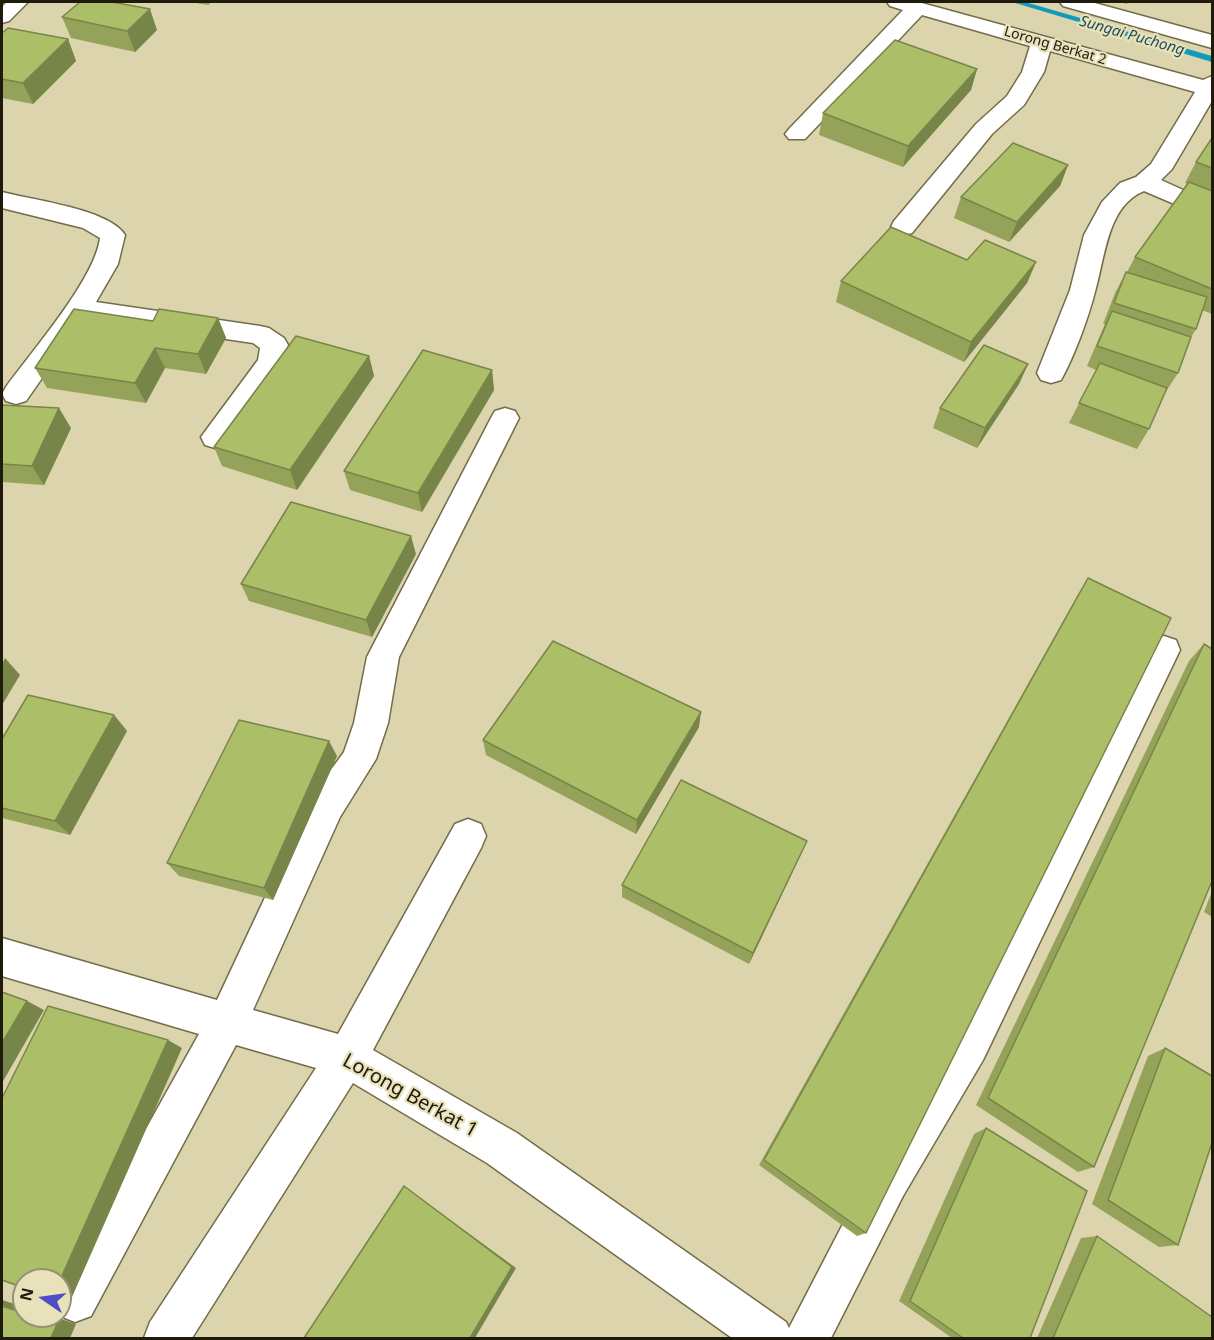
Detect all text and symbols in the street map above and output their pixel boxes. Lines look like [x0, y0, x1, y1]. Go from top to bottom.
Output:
water label: Sungai Puchong [1077, 12, 1187, 60]
street label: Lorong Berkat 2 [1002, 23, 1108, 69]
street label: Lorong Berkat 1 [338, 1049, 482, 1143]
north arrow [12, 1268, 72, 1328]
text: N [14, 1286, 39, 1303]

